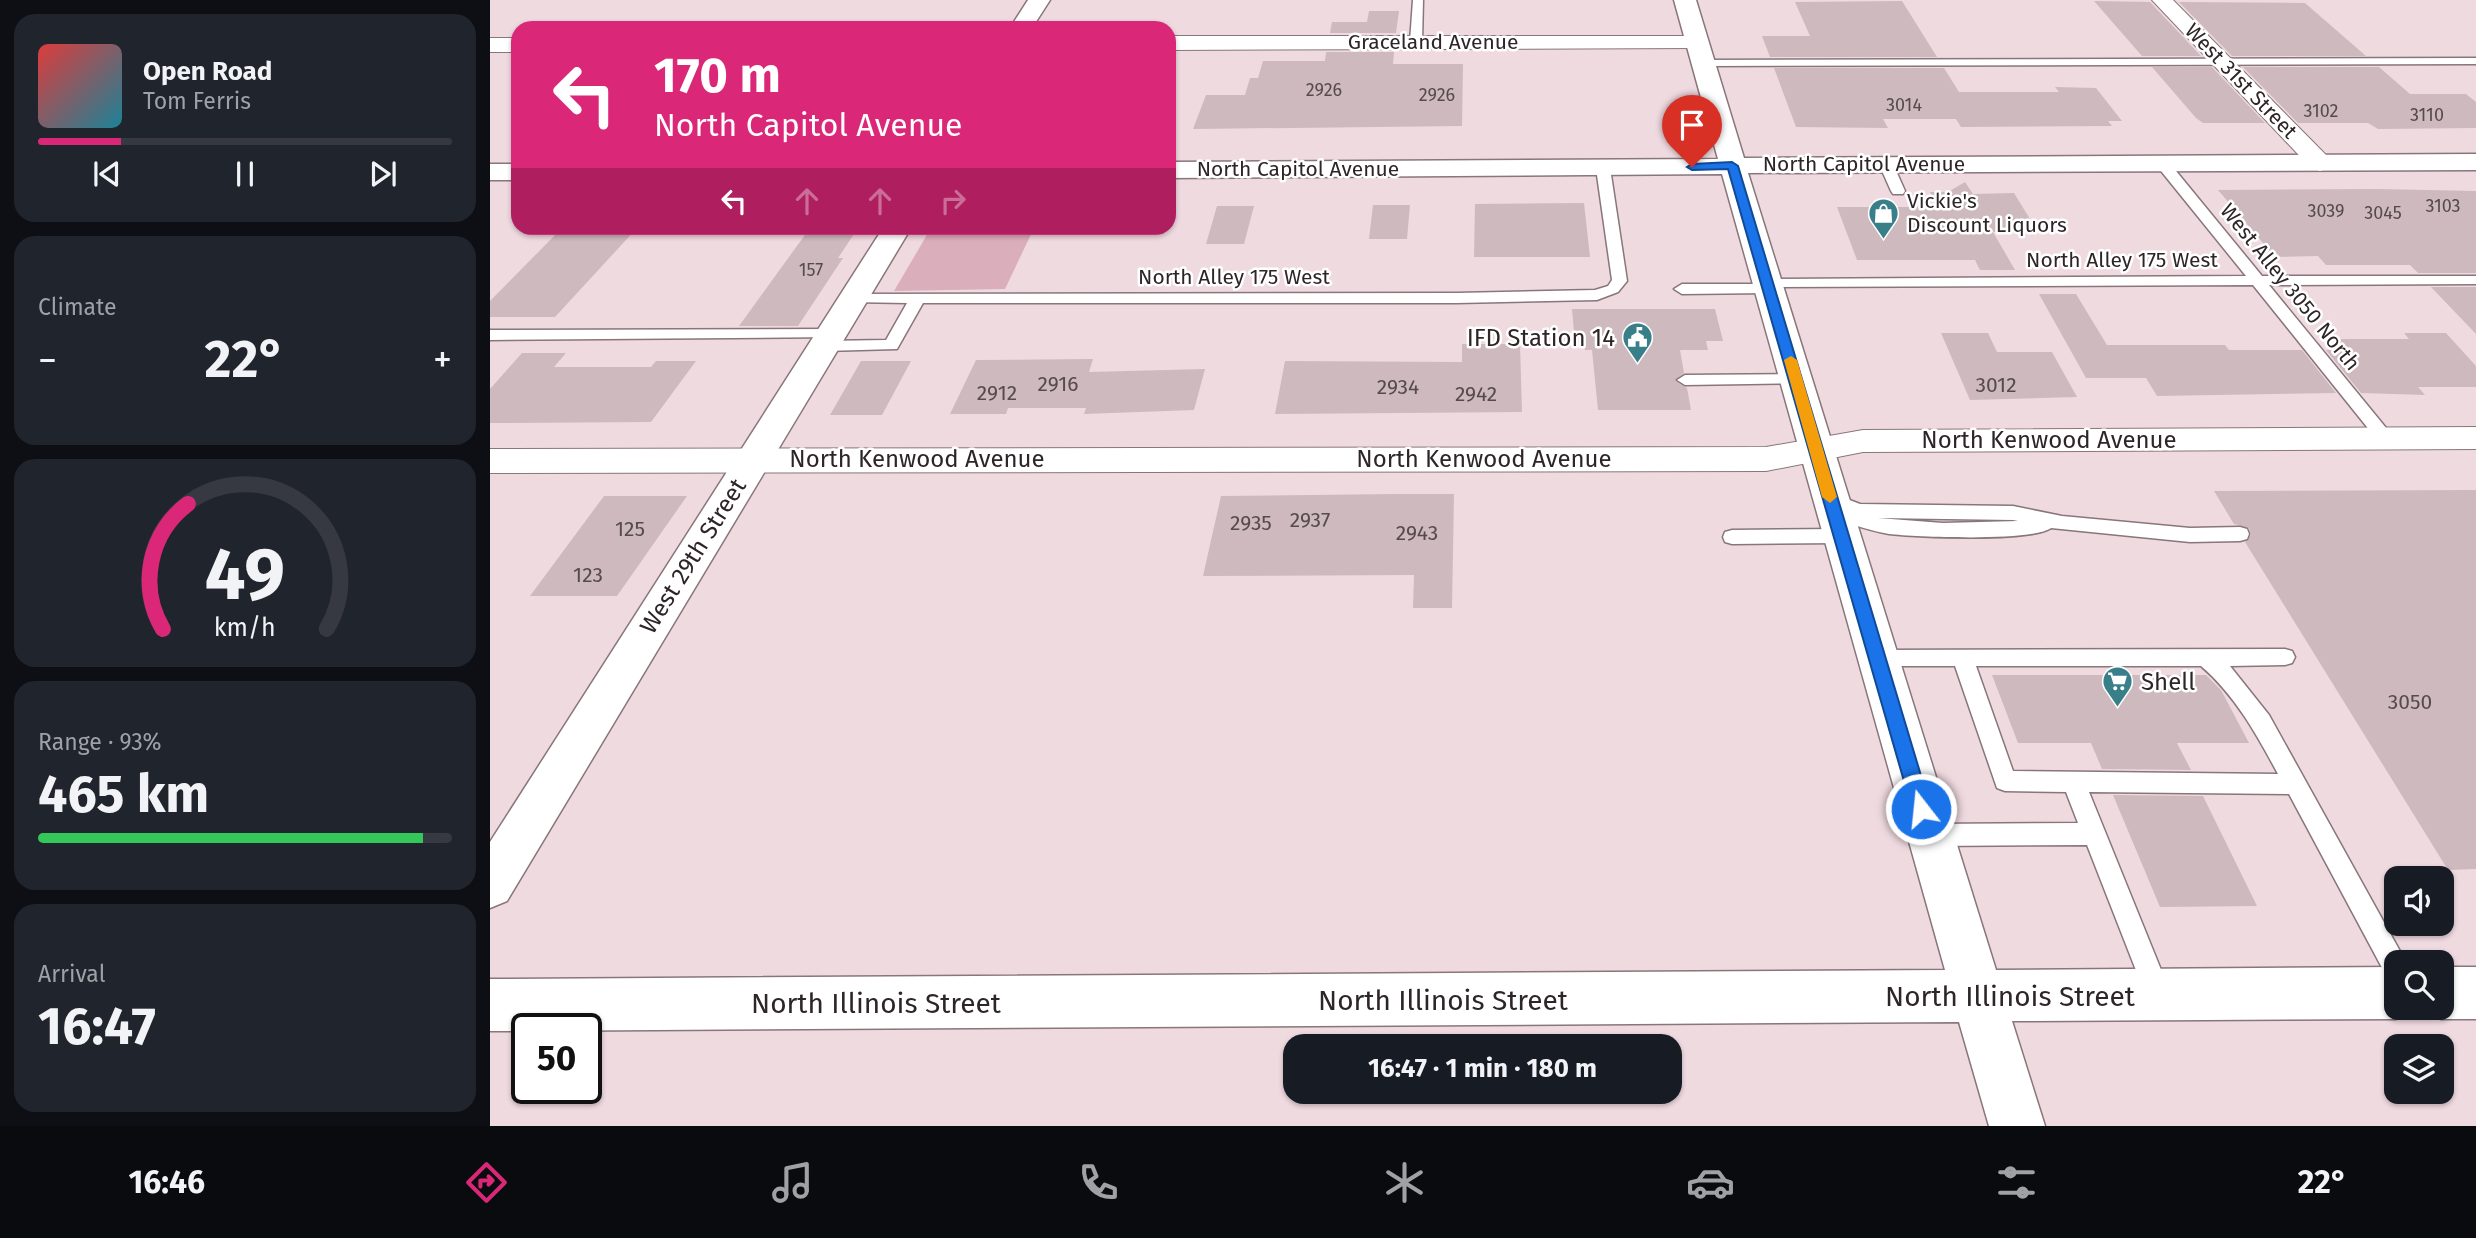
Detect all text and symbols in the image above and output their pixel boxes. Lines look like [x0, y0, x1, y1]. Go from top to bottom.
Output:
street label: West 31st Street [2179, 18, 2303, 144]
street label: Graceland Avenue [1348, 29, 1518, 55]
text: 170 m [654, 46, 781, 105]
icon: left [539, 49, 630, 140]
text: Open Road [143, 56, 272, 87]
house number: 2926 [1306, 79, 1342, 101]
house number: 2926 [1419, 84, 1455, 106]
text: Tom Ferris [143, 87, 251, 115]
house number: 3014 [1886, 94, 1922, 116]
pin [1662, 95, 1722, 167]
house number: 3102 [2303, 100, 2339, 122]
house number: 3110 [2410, 104, 2444, 126]
text: North Capitol Avenue [654, 106, 963, 144]
icon: arrive [1673, 106, 1711, 144]
street label: North Capitol Avenue [1763, 151, 1965, 177]
icon: previous [88, 155, 126, 193]
icon: pause [226, 155, 264, 193]
icon: next [364, 155, 402, 193]
street label: North Capitol Avenue [1197, 156, 1399, 182]
icon: left [715, 182, 753, 220]
icon: ahead [788, 182, 826, 220]
icon: ahead [861, 182, 899, 220]
icon: right [934, 182, 972, 220]
place label: Vickie's Discount Liquors [1907, 188, 2067, 238]
house number: 3103 [2425, 195, 2461, 217]
shop icon: Vickie's Discount Liquors [1867, 196, 1901, 240]
street label: West Alley 3050 North [2215, 198, 2365, 376]
house number: 3039 [2307, 200, 2345, 222]
house number: 3045 [2364, 202, 2402, 224]
street label: North Alley 175 West [2026, 247, 2218, 273]
house number: 157 [799, 259, 823, 281]
street label: North Alley 175 West [1138, 264, 1330, 290]
text: Climate [38, 293, 117, 321]
public building icon: IFD Station 14 [1621, 321, 1655, 365]
place label: IFD Station 14 [1467, 324, 1615, 352]
text: 22° [205, 328, 285, 391]
text: − [38, 337, 57, 383]
text: + [433, 337, 452, 383]
house number: 2916 [1037, 371, 1079, 397]
house number: 3012 [1975, 372, 2017, 398]
house number: 2934 [1377, 374, 1419, 400]
house number: 2912 [977, 380, 1017, 406]
house number: 2942 [1455, 381, 1497, 407]
street label: North Kenwood Avenue [1921, 426, 2177, 454]
street label: North Kenwood Avenue [789, 445, 1045, 473]
street label: North Kenwood Avenue [1356, 445, 1612, 473]
street label: West 29th Street [634, 473, 752, 639]
house number: 2937 [1290, 507, 1330, 533]
house number: 2935 [1230, 510, 1272, 536]
house number: 125 [615, 516, 645, 542]
house number: 2943 [1396, 520, 1438, 546]
text: 49 [205, 531, 285, 618]
house number: 123 [573, 562, 603, 588]
text: km/h [214, 613, 276, 643]
supermarket icon: Shell [2101, 665, 2135, 709]
place label: Shell [2141, 668, 2195, 696]
house number: 3050 [2388, 689, 2432, 715]
text: Range · 93% [38, 728, 162, 756]
text: 465 km [38, 763, 209, 826]
position arrow [1884, 772, 1958, 846]
map controls [2384, 866, 2454, 1104]
button: sound [2384, 866, 2454, 936]
button: search [2384, 950, 2454, 1020]
text: Arrival [38, 960, 105, 988]
street label: North Illinois Street [1885, 980, 2136, 1013]
street label: North Illinois Street [1318, 984, 1569, 1017]
street label: North Illinois Street [751, 987, 1002, 1020]
text: 16:47 [38, 995, 156, 1058]
speed limit sign: 50 [511, 1013, 602, 1104]
button: layers [2384, 1034, 2454, 1104]
text: 16:47 · 1 min · 180 m [1368, 1053, 1597, 1084]
icon: directions [462, 1158, 511, 1207]
icon: music [768, 1158, 817, 1207]
icon: phone [1074, 1158, 1123, 1207]
icon: climate [1380, 1158, 1429, 1207]
icon: car [1686, 1158, 1735, 1207]
icon: filters [1992, 1158, 2041, 1207]
text: 16:46 [128, 1163, 205, 1201]
text: 22° [2298, 1163, 2347, 1201]

